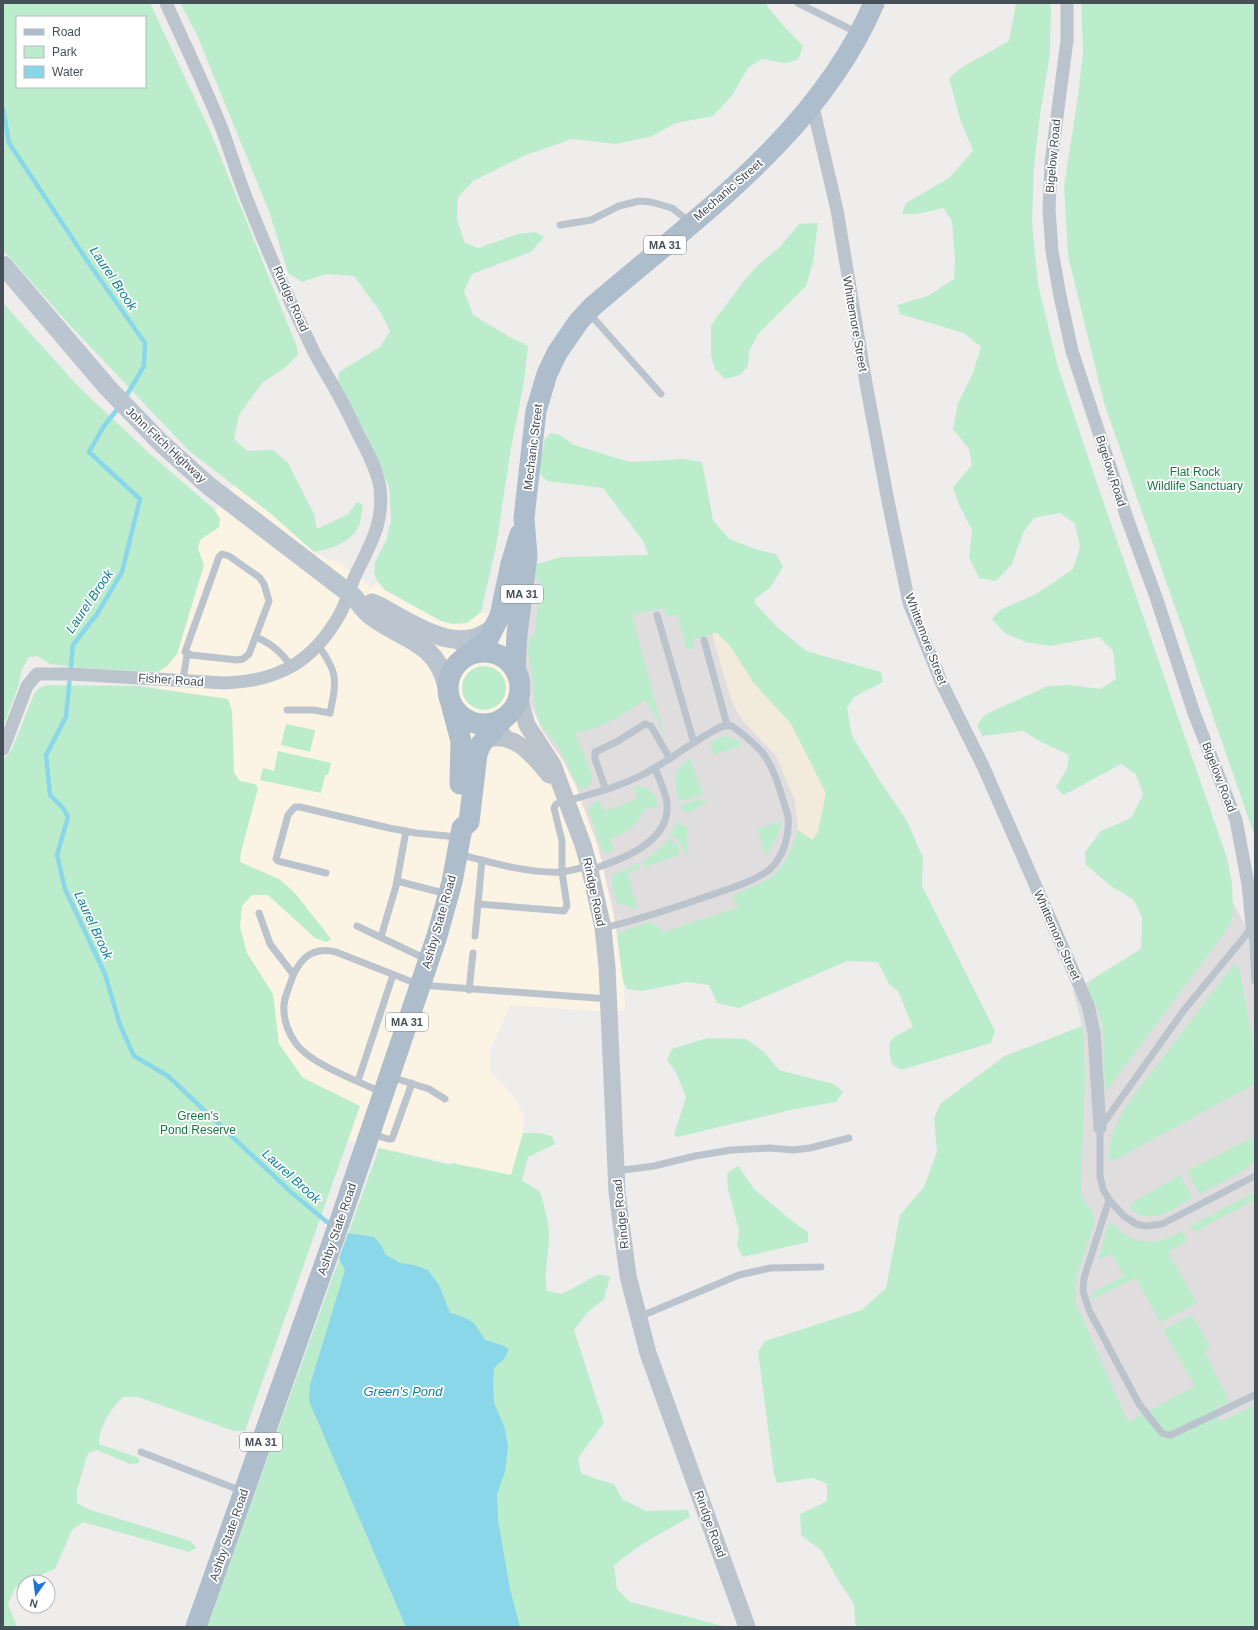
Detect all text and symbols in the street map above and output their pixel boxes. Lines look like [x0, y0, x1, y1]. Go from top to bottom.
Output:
legend [16, 16, 146, 88]
text: Road [52, 25, 81, 39]
text: Park [52, 45, 78, 59]
text: Water [52, 65, 84, 79]
street label: Bigelow Road [1043, 119, 1063, 193]
street label: Mechanic Street [691, 156, 766, 224]
road number: MA 31 [644, 236, 686, 254]
water label: Laurel Brook [87, 244, 141, 314]
street label: Rindge Road [270, 264, 312, 334]
street label: Whittemore Street [840, 275, 870, 373]
street label: Mechanic Street [521, 402, 545, 491]
street label: John Fitch Highway [123, 404, 209, 486]
street label: Bigelow Road [1093, 434, 1129, 508]
park label: Flat Rock Wildlife Sanctuary [1147, 465, 1243, 493]
water label: Laurel Brook [63, 565, 117, 636]
road number: MA 31 [501, 585, 543, 603]
street label: Whittemore Street [902, 591, 950, 687]
street label: Fisher Road [138, 671, 204, 689]
street label: Bigelow Road [1199, 740, 1239, 814]
street label: Rindge Road [580, 856, 608, 928]
street label: Ashby State Road [419, 874, 459, 970]
street label: Whittemore Street [1031, 888, 1083, 983]
water label: Laurel Brook [71, 889, 117, 963]
road number: MA 31 [386, 1013, 428, 1031]
park label: Green's Pond Reserve [160, 1109, 236, 1137]
water label: Laurel Brook [259, 1146, 325, 1208]
street label: Rindge Road [610, 1178, 632, 1250]
street label: Ashby State Road [315, 1181, 359, 1277]
water label: Green's Pond [363, 1384, 443, 1399]
road number: MA 31 [240, 1433, 282, 1451]
street label: Ashby State Road [207, 1487, 251, 1583]
street label: Rindge Road [691, 1489, 729, 1559]
north arrow [16, 1574, 56, 1614]
text: N [28, 1597, 39, 1610]

